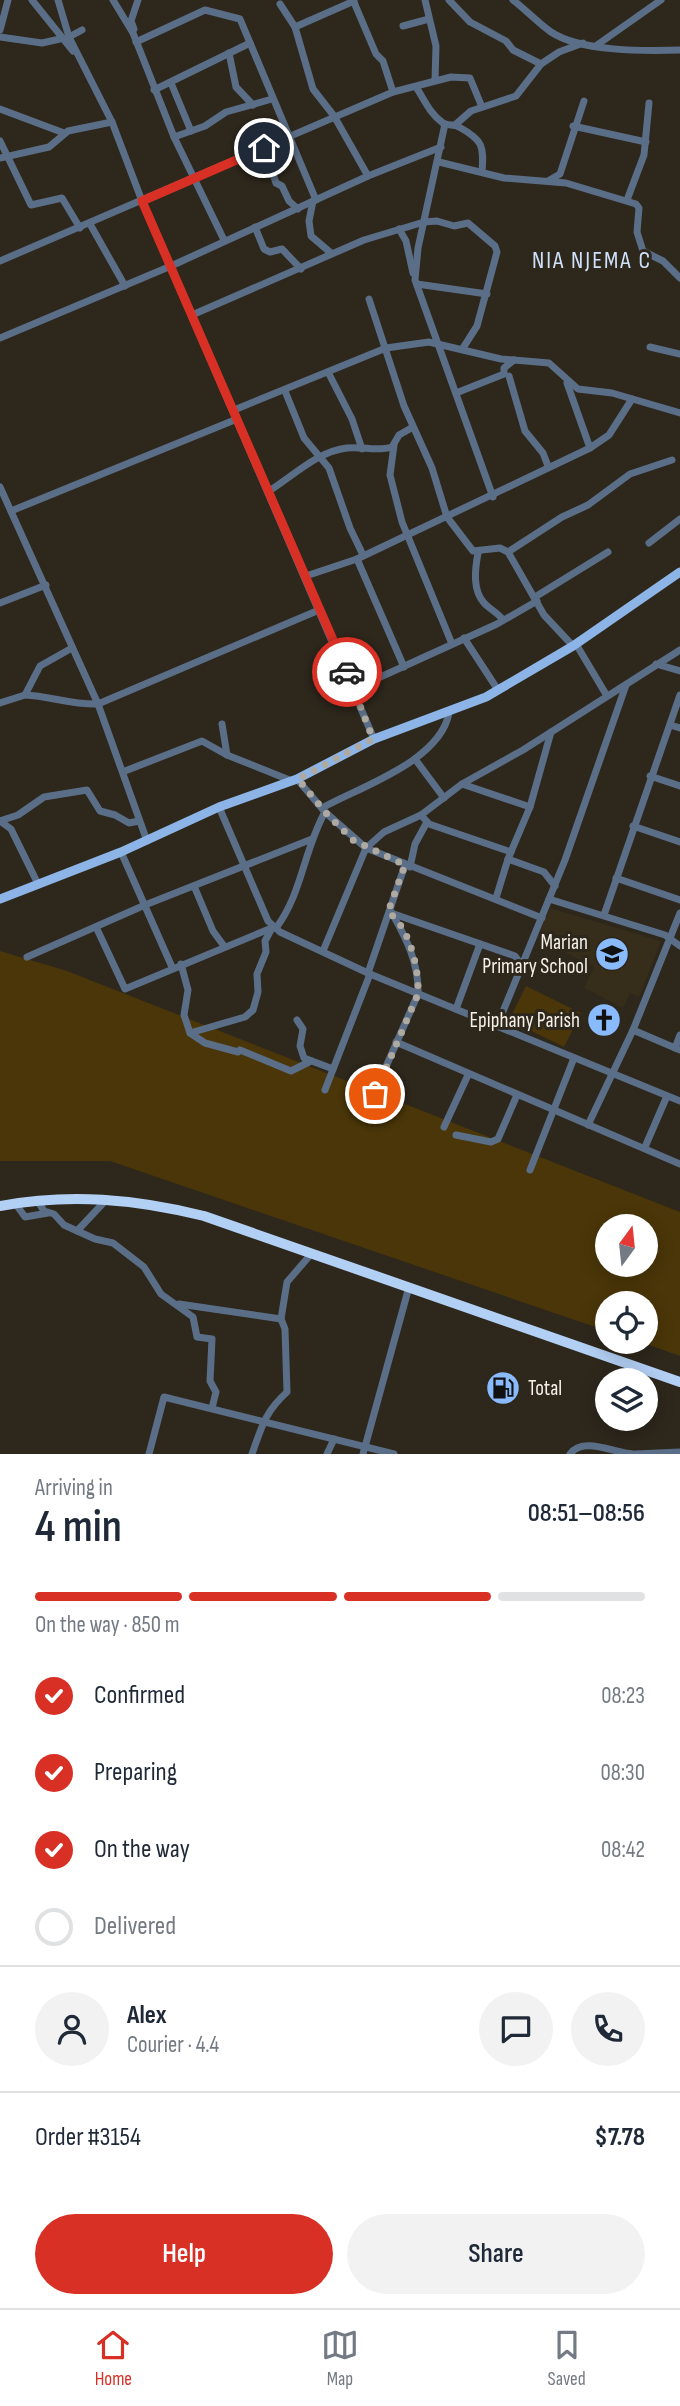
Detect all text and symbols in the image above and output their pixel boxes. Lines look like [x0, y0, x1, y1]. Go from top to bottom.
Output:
pin [234, 118, 294, 178]
icon: home [245, 129, 283, 167]
district label: NIA NJEMA C [532, 246, 652, 275]
courier [312, 637, 382, 707]
icon: car [328, 653, 366, 691]
place label: Marian Primary School [482, 930, 588, 979]
school or university icon: Marian Primary School [593, 935, 631, 973]
church icon: Epiphany Parish [585, 1001, 623, 1039]
place label: Epiphany Parish [469, 1008, 580, 1033]
pin [345, 1064, 405, 1124]
icon: bag [356, 1075, 394, 1113]
north arrow [595, 1214, 658, 1278]
map controls [595, 1214, 658, 1431]
button: locate [595, 1291, 658, 1354]
button: layers [595, 1368, 658, 1431]
fuel station icon: Total [484, 1369, 522, 1407]
place label: Total [528, 1376, 562, 1401]
text: Arriving in [35, 1474, 113, 1502]
text: 08:51–08:56 [528, 1498, 645, 1529]
text: 4 min [35, 1500, 122, 1555]
text: On the way · 850 m [35, 1611, 180, 1639]
icon: check [35, 1677, 73, 1715]
text: Confirmed [94, 1680, 185, 1711]
text: 08:23 [601, 1682, 645, 1710]
icon: check [35, 1754, 73, 1792]
text: Preparing [94, 1757, 177, 1788]
text: 08:30 [600, 1759, 645, 1787]
icon: check [35, 1831, 73, 1869]
text: On the way [94, 1834, 190, 1865]
text: 08:42 [601, 1836, 645, 1864]
text: Delivered [94, 1911, 176, 1942]
button: person [35, 1992, 109, 2066]
button: chat [479, 1992, 553, 2066]
button: phone [571, 1992, 645, 2066]
text: Alex [127, 2000, 167, 2031]
text: Courier · 4.4 [127, 2031, 219, 2059]
text: Order #3154 [35, 2122, 141, 2153]
text: $7.78 [594, 2122, 645, 2153]
button: Help [35, 2214, 333, 2294]
button: Share [347, 2214, 645, 2294]
tab: Home [94, 2326, 132, 2391]
tab: Map [321, 2326, 359, 2391]
tab: Saved [548, 2326, 586, 2391]

